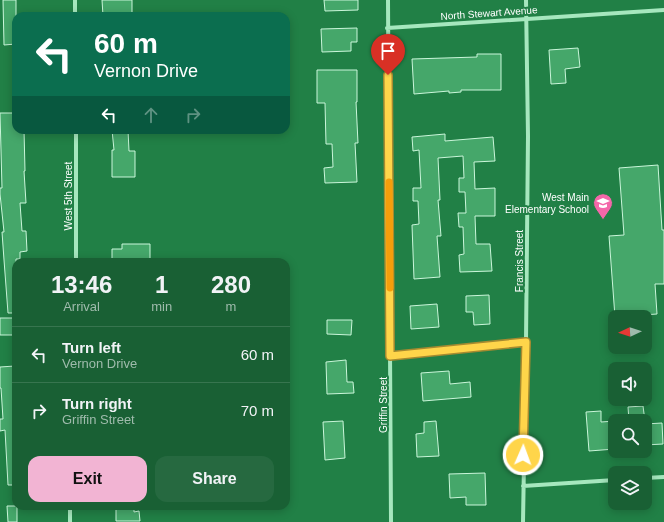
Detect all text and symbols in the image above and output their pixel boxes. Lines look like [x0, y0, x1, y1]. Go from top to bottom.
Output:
street label: North Stewart Avenue [440, 4, 538, 22]
icon: left [28, 28, 80, 80]
text: 60 m [94, 28, 158, 59]
pin [371, 34, 405, 75]
icon: arrive [377, 40, 399, 62]
text: Vernon Drive [94, 61, 198, 81]
icon: left [98, 104, 120, 126]
icon: ahead [140, 104, 162, 126]
icon: right [182, 104, 204, 126]
street label: West 5th Street [63, 161, 74, 230]
place label: West Main Elementary School [505, 192, 589, 215]
school or university icon: West Main Elementary School [592, 192, 614, 220]
street label: Francis Street [514, 230, 525, 292]
text: 13:46 [51, 271, 112, 298]
text: 1 [155, 271, 168, 298]
text: 280 [211, 271, 251, 298]
text: Arrival [63, 299, 100, 314]
text: min [151, 299, 172, 314]
text: m [226, 299, 236, 314]
north arrow [608, 310, 652, 354]
map controls [608, 310, 652, 510]
text: Turn left [62, 339, 121, 356]
icon: left [28, 344, 50, 366]
text: 60 m [241, 346, 274, 363]
text: Vernon Drive [62, 356, 137, 371]
button: sound [608, 362, 652, 406]
street label: Griffin Street [378, 377, 389, 433]
text: Turn right [62, 395, 132, 412]
icon: right [28, 400, 50, 422]
text: 70 m [241, 402, 274, 419]
text: Griffin Street [62, 412, 135, 427]
button: search [608, 414, 652, 458]
position arrow [502, 434, 544, 476]
button: Exit [28, 456, 147, 502]
button: Share [155, 456, 274, 502]
button: layers [608, 466, 652, 510]

